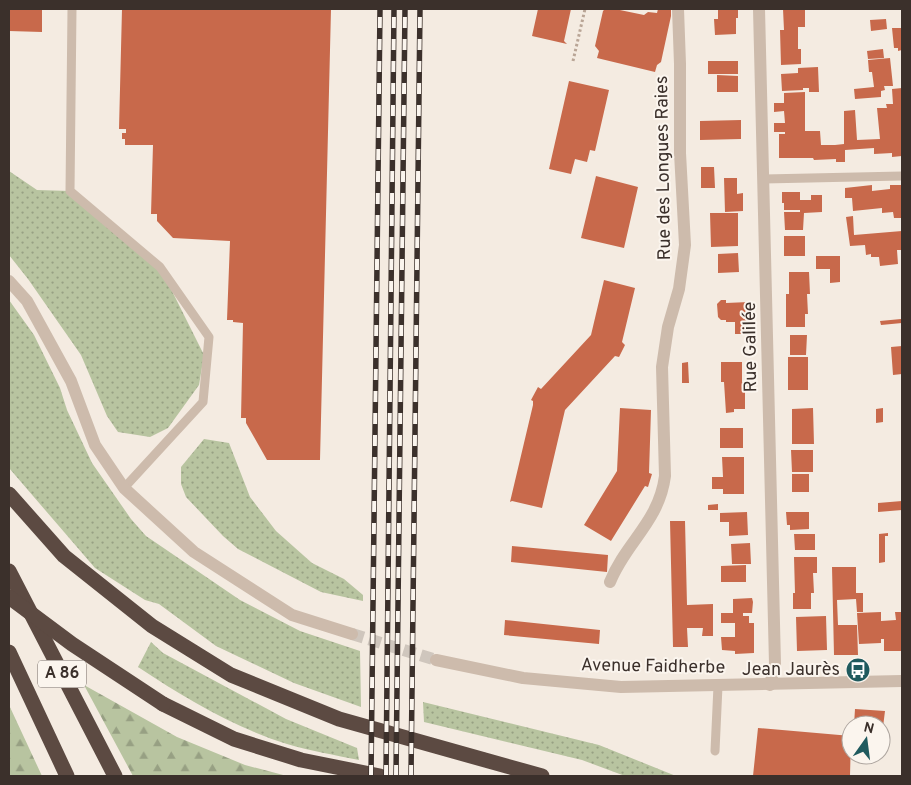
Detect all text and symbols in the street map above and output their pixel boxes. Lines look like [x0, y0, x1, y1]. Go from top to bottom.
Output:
street label: Rue des Longues Raies [651, 76, 677, 260]
street label: Rue Galilée [739, 301, 763, 393]
street label: Avenue Faidherbe [581, 654, 725, 680]
bus stop icon: Jean Jaurès [845, 657, 871, 683]
place label: Jean Jaurès [742, 659, 840, 682]
road number: A 86 [38, 661, 86, 688]
north arrow [841, 715, 891, 765]
text: N [862, 719, 876, 738]

